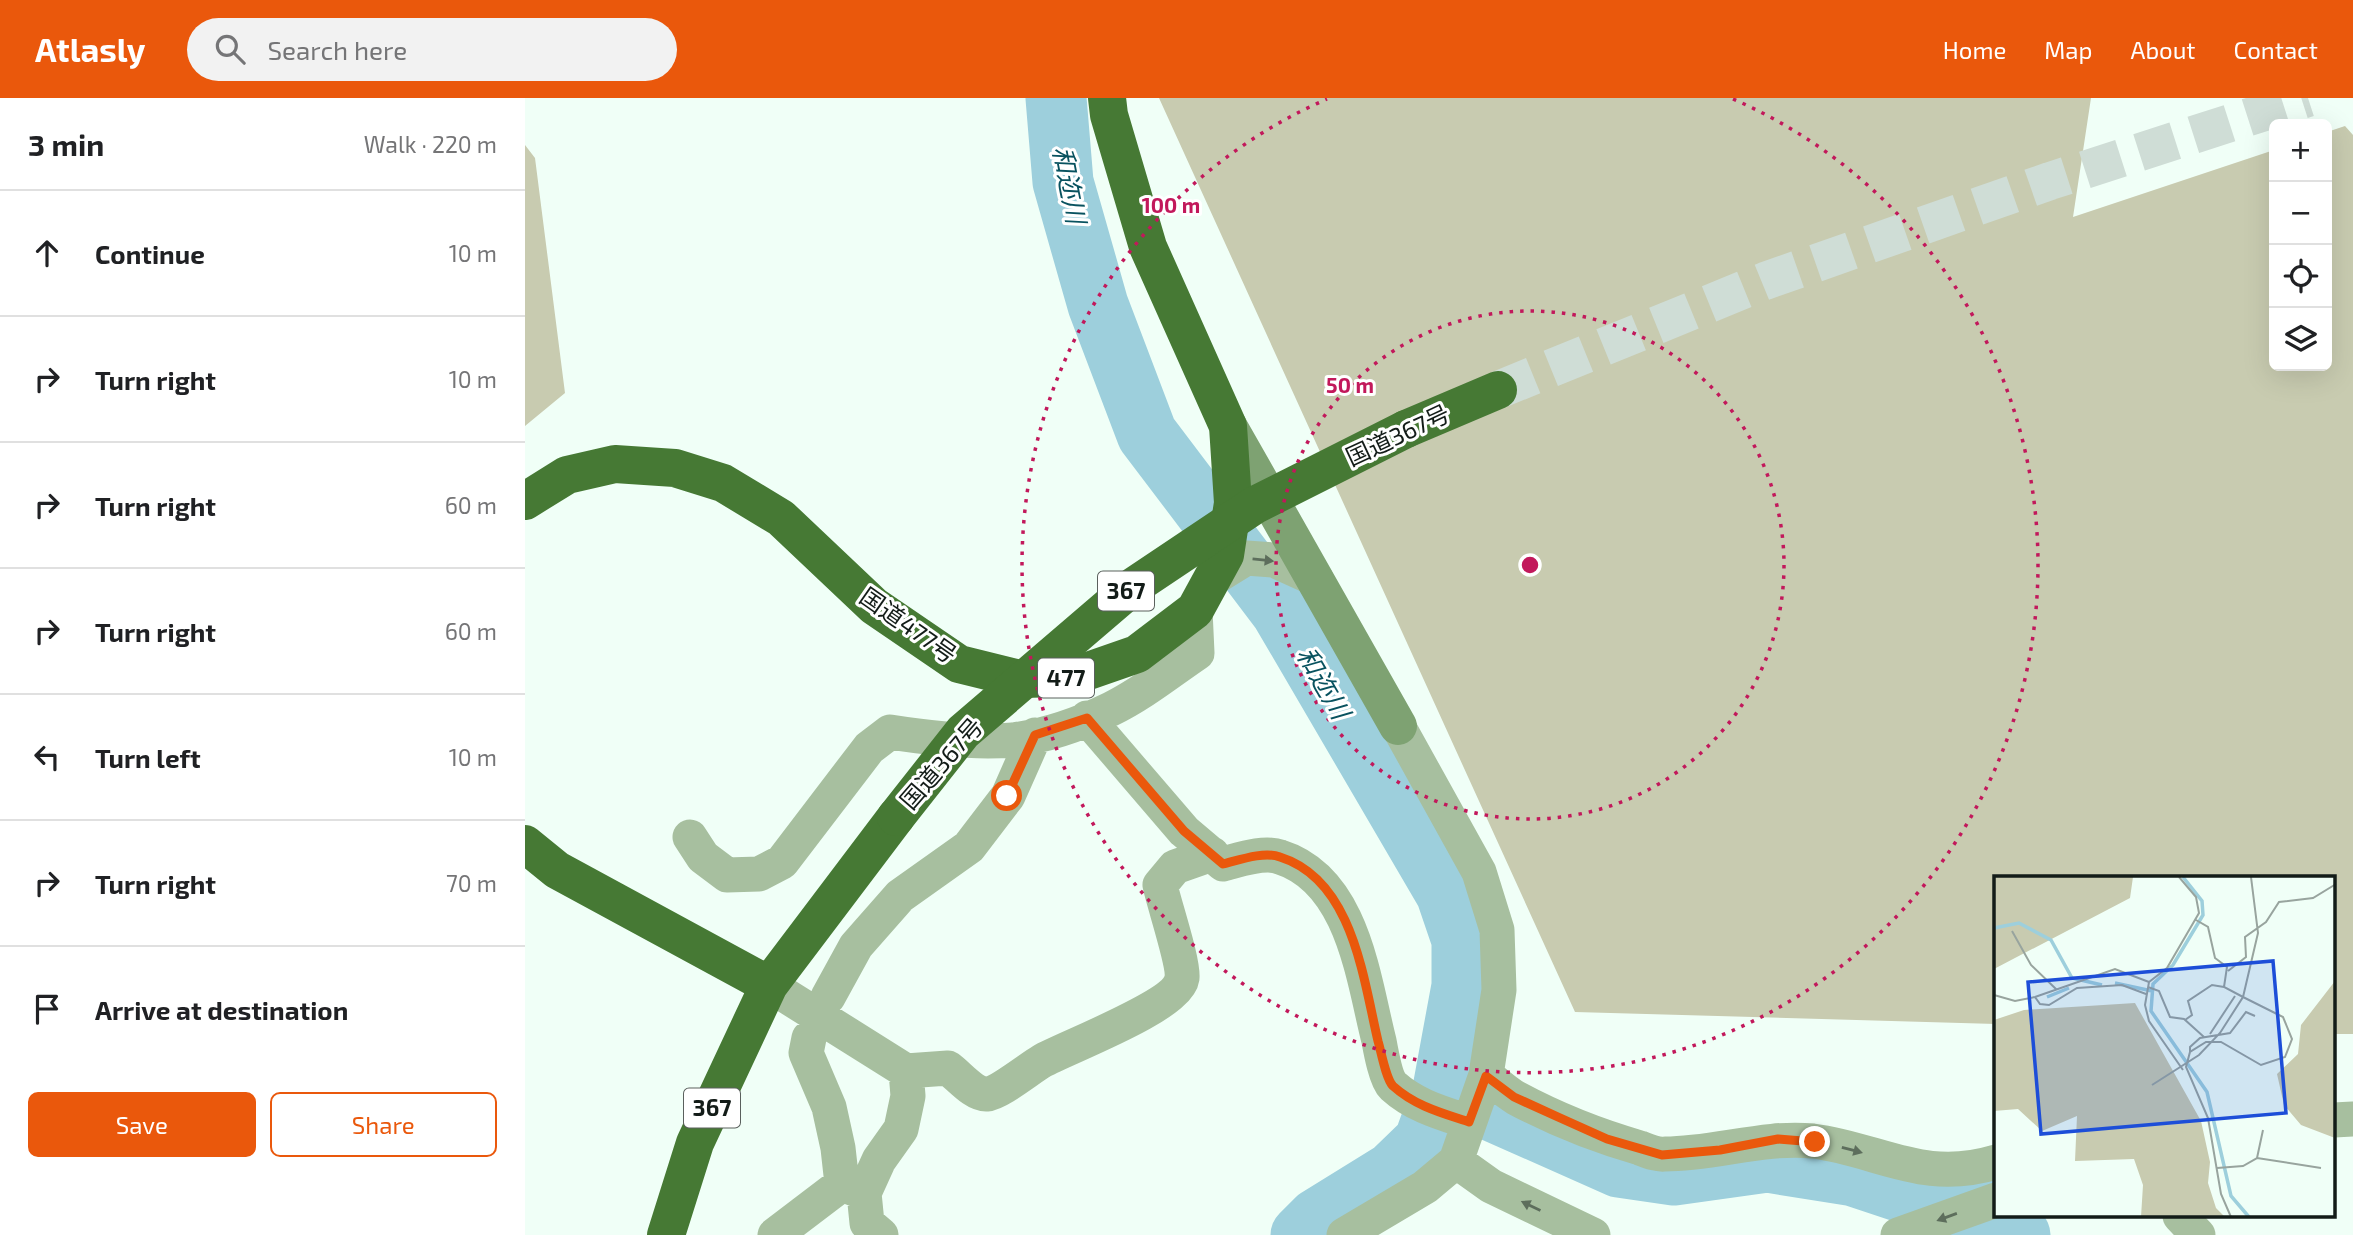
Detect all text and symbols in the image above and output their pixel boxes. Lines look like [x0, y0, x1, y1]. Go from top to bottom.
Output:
search box [187, 18, 677, 81]
text: Atlasly [35, 29, 145, 69]
icon: search [211, 30, 249, 68]
text: Search here [267, 34, 407, 65]
text: Home [1943, 35, 2006, 64]
text: Map [2044, 35, 2092, 64]
text: About [2130, 35, 2196, 64]
text: Contact [2234, 35, 2318, 64]
map controls [2269, 119, 2332, 371]
button: + [2269, 119, 2332, 182]
text: 3 min [28, 126, 104, 162]
text: Walk · 220 m [364, 130, 497, 158]
water label: 和迩川 [1048, 143, 1094, 229]
button: − [2269, 182, 2332, 245]
text: 100 m [1142, 192, 1200, 217]
icon: ahead [28, 234, 66, 272]
text: Continue [95, 238, 205, 269]
text: 10 m [449, 239, 497, 267]
button: locate [2269, 245, 2332, 308]
button: layers [2269, 308, 2332, 371]
icon: right [28, 360, 66, 398]
text: Turn right [95, 364, 216, 395]
text: 10 m [449, 365, 497, 393]
text: 50 m [1326, 372, 1374, 397]
street label: 国道367号 [1341, 398, 1454, 471]
icon: right [28, 486, 66, 524]
text: Turn right [95, 490, 216, 521]
text: 60 m [445, 491, 497, 519]
centre of rings [1518, 553, 1542, 577]
one-way arrow [1252, 554, 1274, 565]
road number: 367 [1098, 572, 1154, 610]
street label: 国道477号 [855, 581, 963, 669]
icon: right [28, 612, 66, 650]
text: Turn right [95, 616, 216, 647]
text: 60 m [445, 617, 497, 645]
water label: 和迩川 [1291, 641, 1359, 726]
road number: 477 [1038, 658, 1094, 698]
street label: 国道367号 [893, 711, 988, 815]
icon: left [28, 738, 66, 776]
text: Turn left [95, 742, 201, 773]
text: 10 m [449, 743, 497, 771]
route start [991, 780, 1022, 811]
icon: right [28, 864, 66, 902]
text: Turn right [95, 868, 216, 899]
text: 70 m [446, 869, 497, 897]
inset map [1994, 876, 2336, 1218]
icon: arrive [28, 990, 66, 1028]
text: Arrive at destination [95, 994, 348, 1025]
road number: 367 [684, 1088, 740, 1128]
button: Save [28, 1092, 256, 1157]
button: Share [270, 1092, 497, 1157]
route end [1799, 1126, 1830, 1157]
one-way arrow [1842, 1146, 1863, 1156]
one-way arrow [1521, 1200, 1541, 1211]
one-way arrow [1937, 1212, 1958, 1223]

